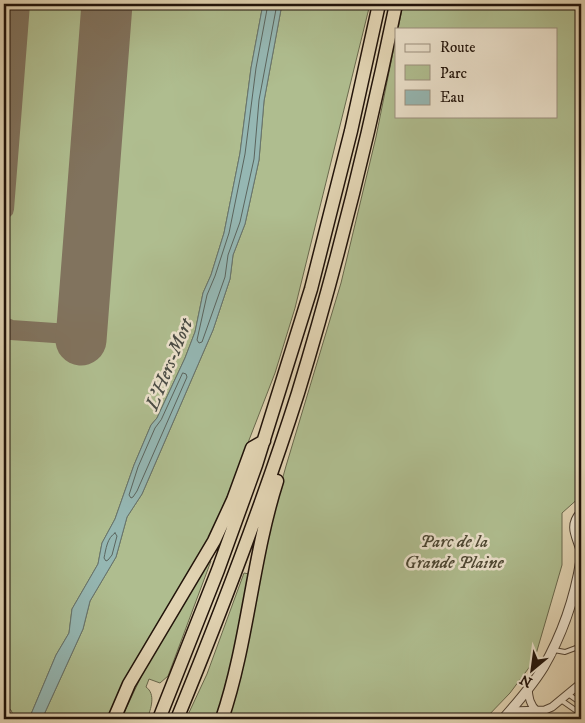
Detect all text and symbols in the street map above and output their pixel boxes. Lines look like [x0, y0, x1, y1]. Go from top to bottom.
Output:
legend [395, 28, 558, 118]
text: Route [440, 38, 475, 57]
text: Parc [440, 64, 468, 83]
text: Eau [440, 88, 464, 107]
water label: L'Hers-Mort [140, 314, 199, 415]
park label: Parc de la Grande Plaine [404, 531, 504, 574]
north arrow [508, 646, 558, 696]
text: N [516, 670, 536, 691]

